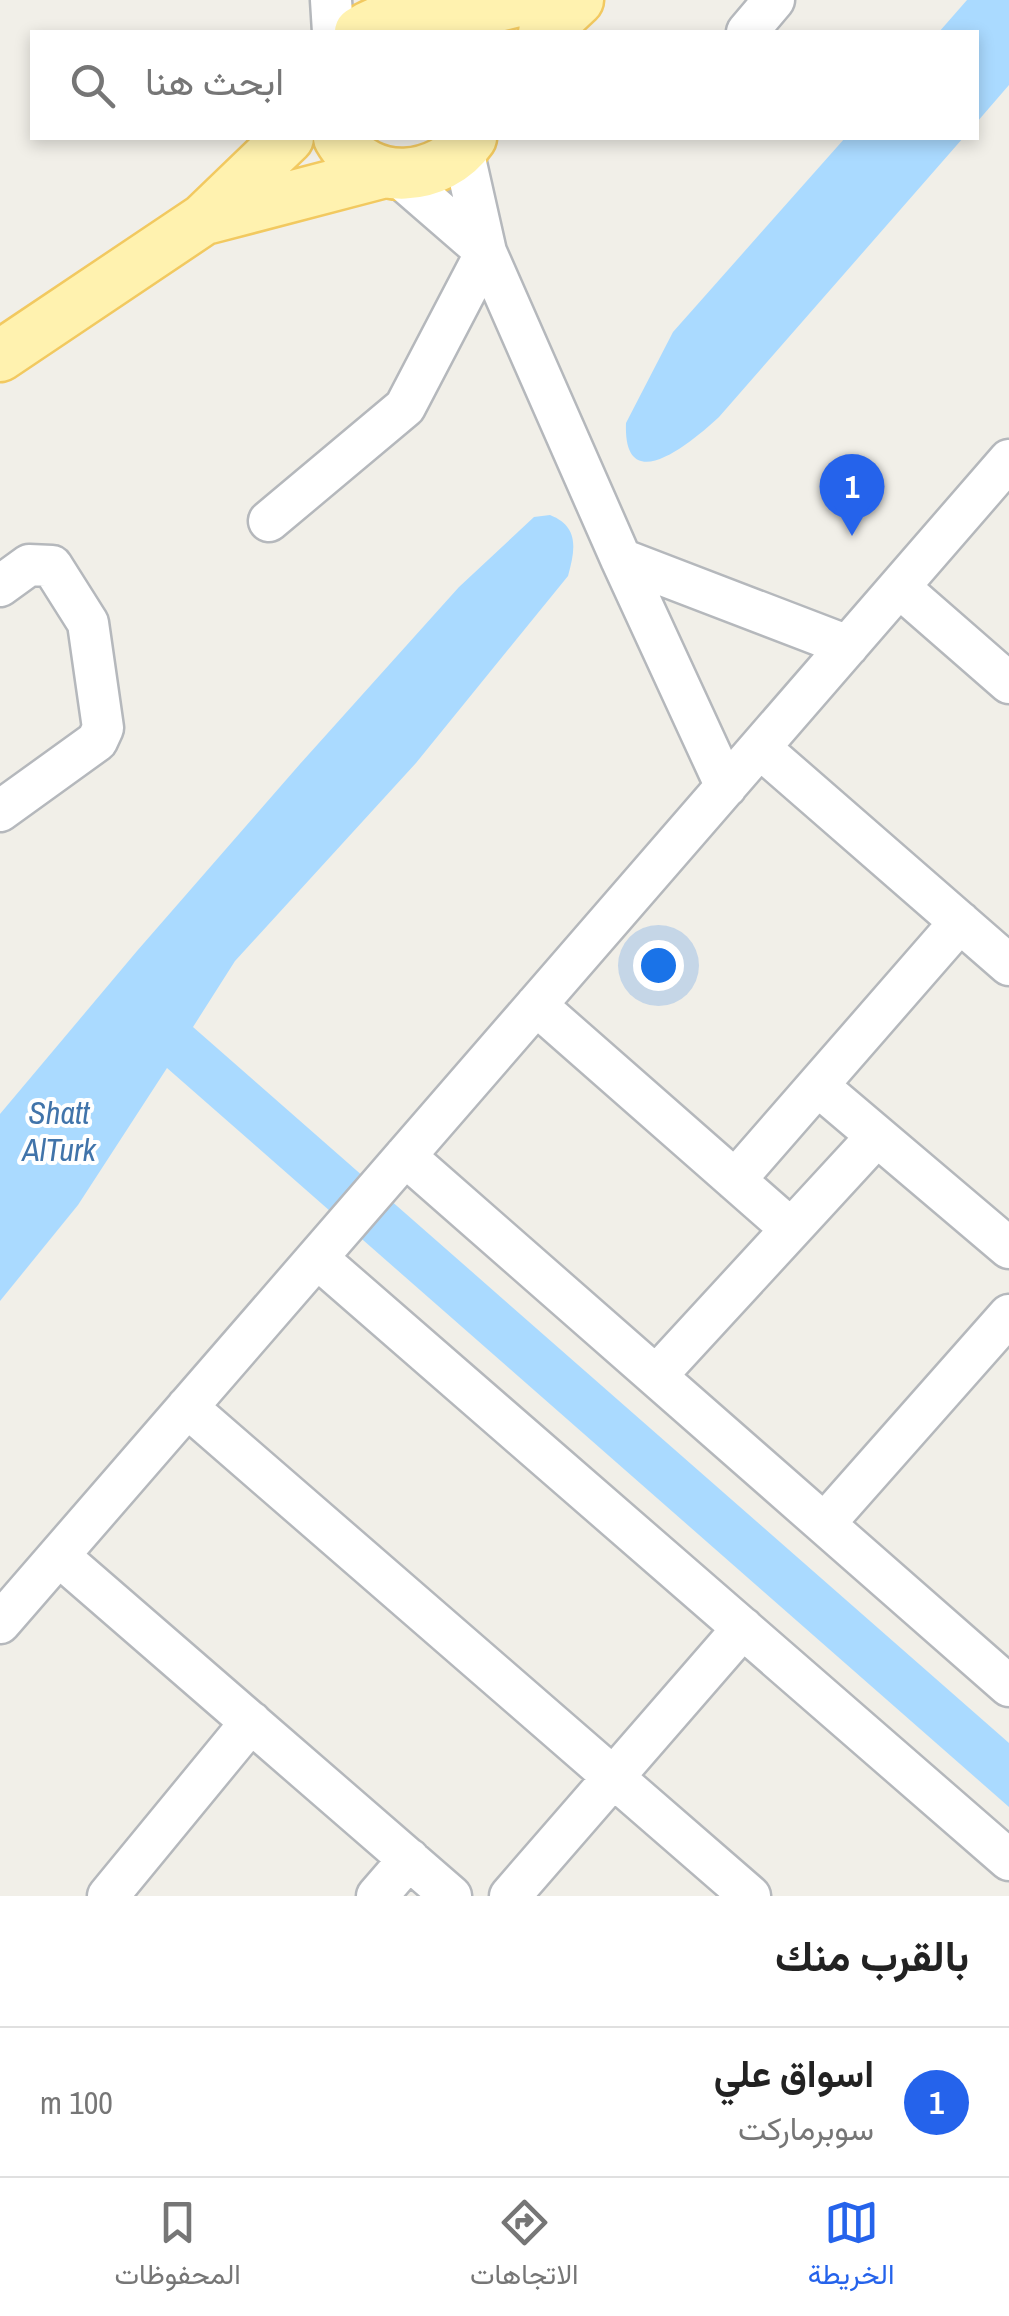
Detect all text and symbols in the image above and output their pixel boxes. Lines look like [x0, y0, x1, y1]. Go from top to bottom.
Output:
search box [30, 30, 979, 140]
text: ابحث هنا [145, 56, 284, 107]
icon: search [65, 58, 120, 113]
pin: 1 [820, 454, 884, 536]
your location [633, 940, 684, 991]
water label: Shatt AlTurk [20, 1091, 97, 1171]
text: بالقرب منك [775, 1928, 969, 1984]
text: اسواق علي [714, 2048, 874, 2099]
text: 100 m [40, 2081, 113, 2124]
text: 1 [929, 2081, 944, 2124]
text: سوبرماركت [738, 2107, 874, 2150]
tab: المحفوظات [115, 2195, 241, 2299]
tab: الاتجاهات [470, 2195, 579, 2299]
tab: الخريطة [808, 2195, 894, 2299]

